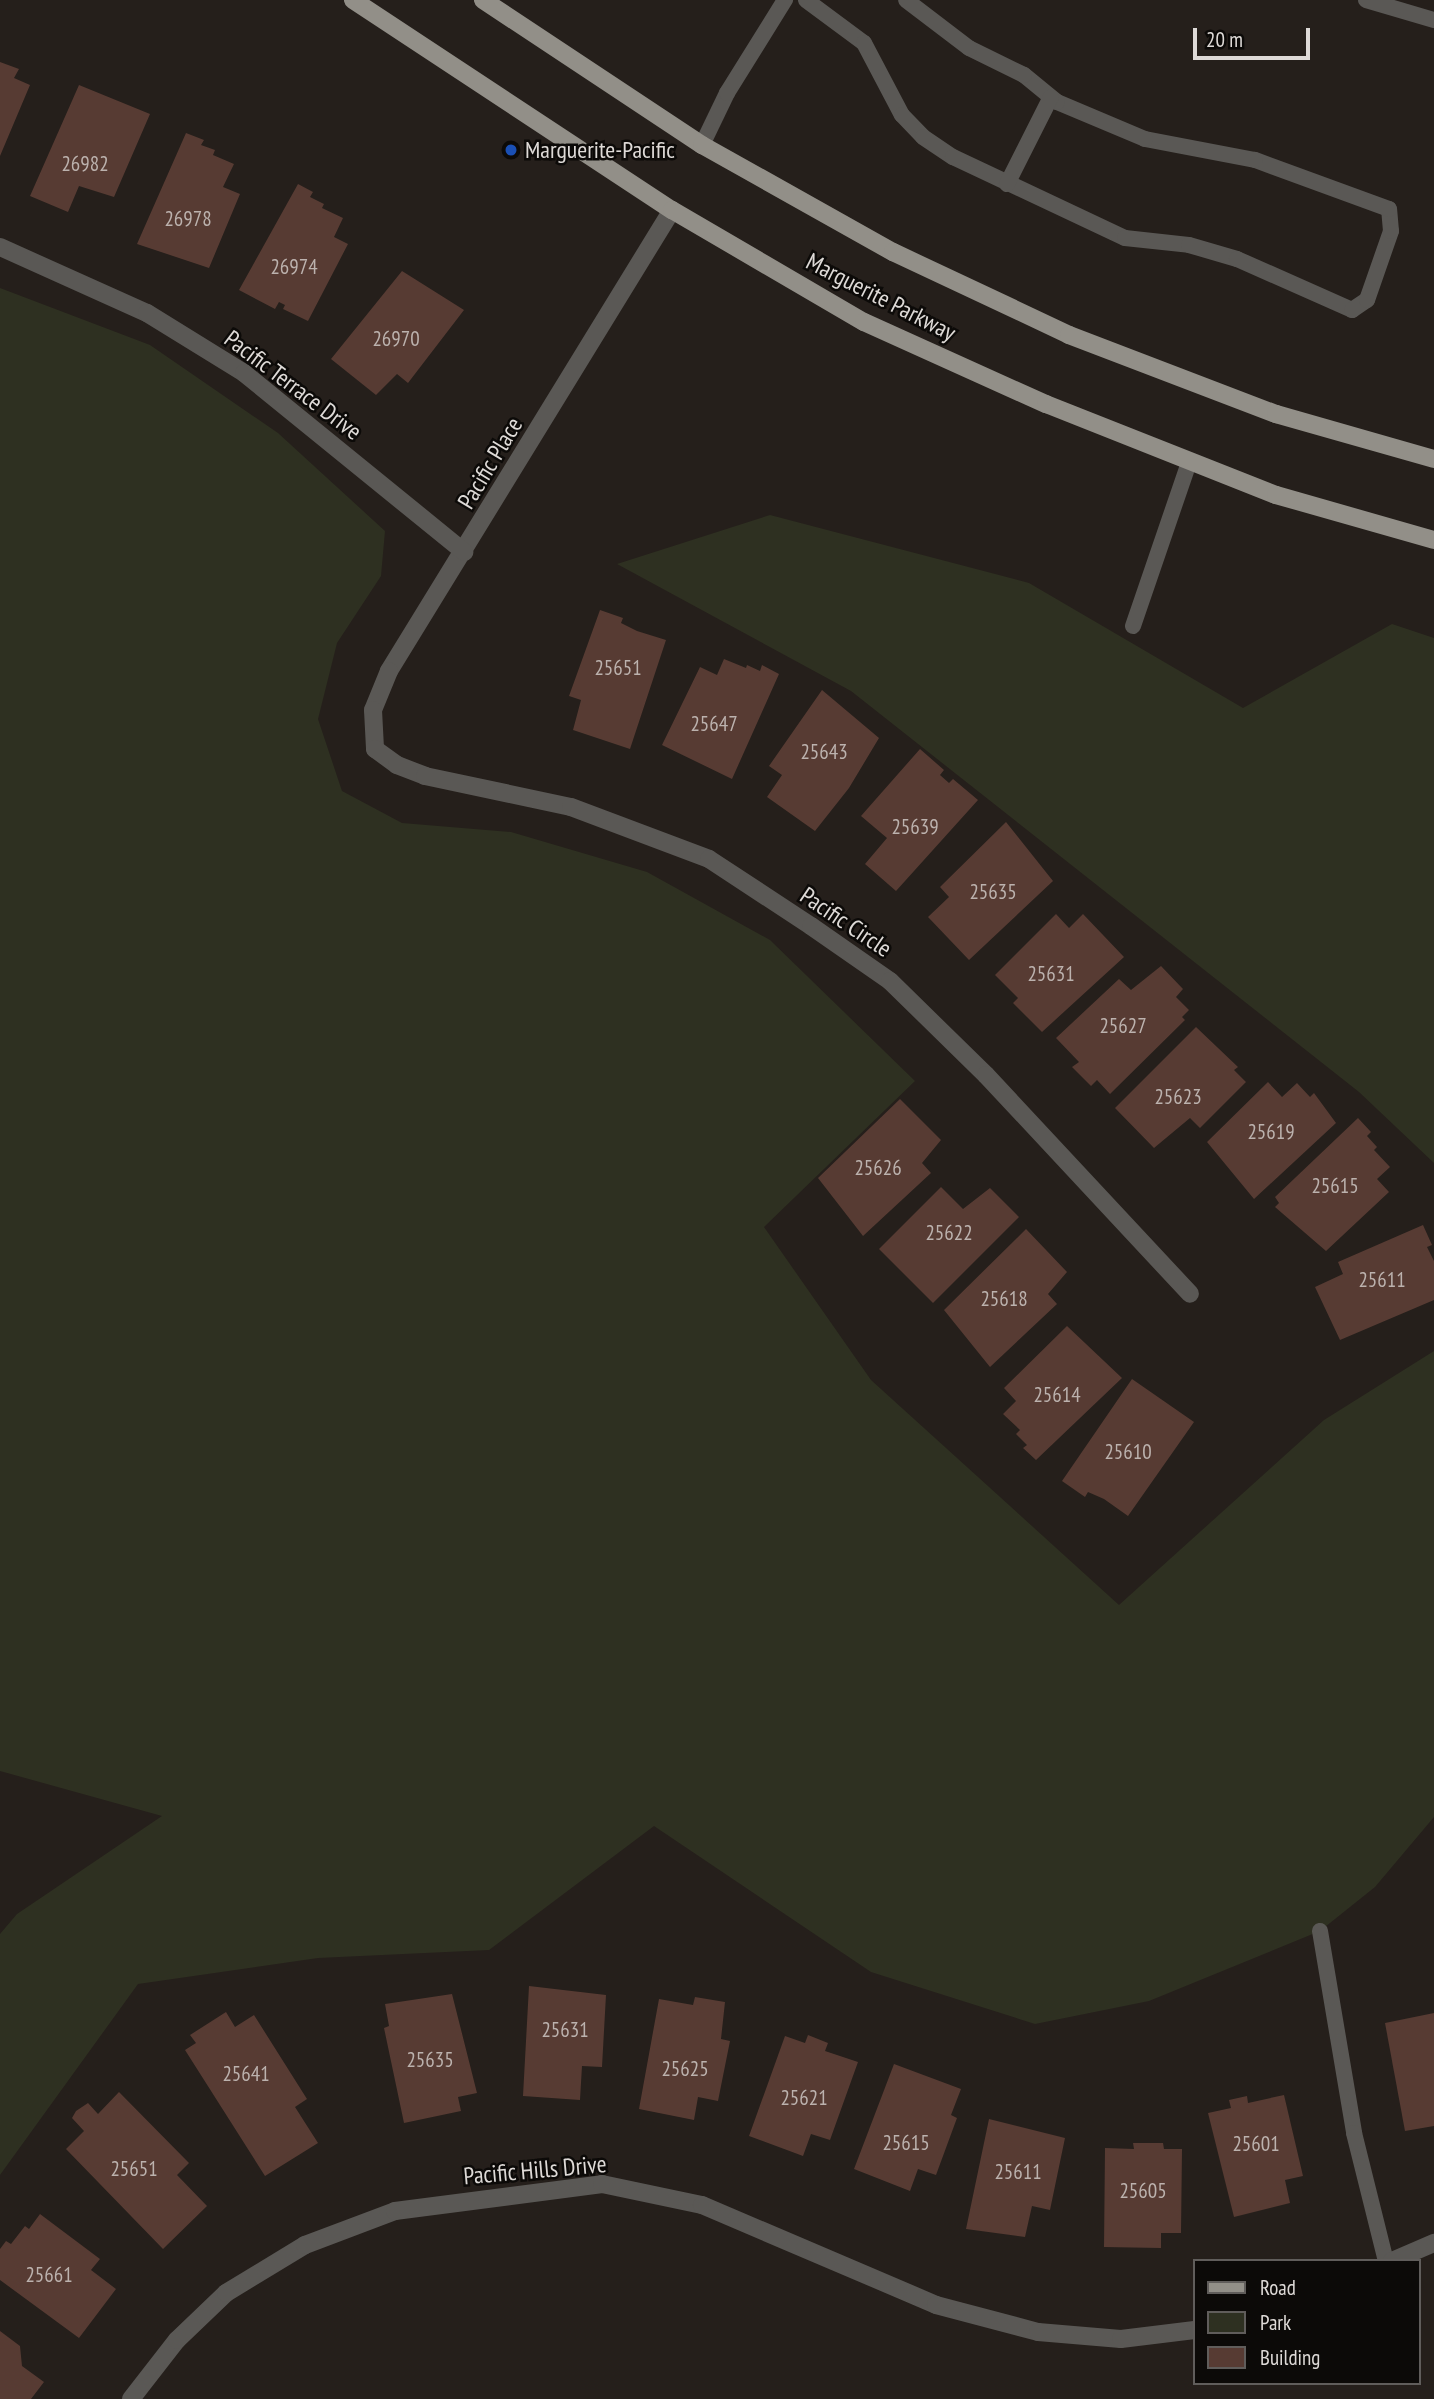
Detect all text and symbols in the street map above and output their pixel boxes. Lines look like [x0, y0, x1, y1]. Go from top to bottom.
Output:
scale bar [1196, 14, 1313, 58]
text: 20 m [1206, 26, 1243, 53]
place label: Marguerite-Pacific [525, 136, 675, 164]
marker: Marguerite-Pacific [503, 142, 519, 158]
house number: 26982 [61, 151, 109, 177]
house number: 26978 [164, 206, 212, 232]
street label: Marguerite Parkway [801, 247, 961, 347]
house number: 26974 [270, 254, 318, 280]
street label: Pacific Terrace Drive [218, 324, 368, 446]
house number: 26970 [372, 326, 420, 352]
street label: Pacific Place [451, 412, 529, 514]
house number: 25651 [594, 655, 642, 681]
house number: 25647 [690, 711, 738, 737]
house number: 25643 [800, 739, 848, 765]
house number: 25639 [891, 814, 939, 840]
house number: 25635 [969, 879, 1017, 905]
street label: Pacific Circle [795, 881, 897, 963]
house number: 25631 [1027, 961, 1075, 987]
house number: 25627 [1099, 1013, 1147, 1039]
house number: 25623 [1154, 1084, 1202, 1110]
house number: 25619 [1247, 1119, 1295, 1145]
house number: 25626 [854, 1155, 902, 1181]
house number: 25615 [1311, 1173, 1359, 1199]
house number: 25622 [925, 1220, 973, 1246]
house number: 25611 [1358, 1267, 1406, 1293]
house number: 25618 [980, 1286, 1028, 1312]
house number: 25614 [1033, 1382, 1081, 1408]
house number: 25610 [1104, 1439, 1152, 1465]
house number: 25631 [541, 2017, 589, 2043]
house number: 25635 [406, 2047, 454, 2073]
house number: 25625 [661, 2056, 709, 2082]
house number: 25641 [222, 2061, 270, 2087]
house number: 25621 [780, 2085, 828, 2111]
house number: 25615 [882, 2130, 930, 2156]
house number: 25601 [1232, 2131, 1280, 2157]
street label: Pacific Hills Drive [462, 2149, 608, 2191]
house number: 25651 [110, 2156, 158, 2182]
house number: 25611 [994, 2159, 1042, 2185]
house number: 25605 [1119, 2178, 1167, 2204]
legend [1192, 2259, 1420, 2385]
house number: 25661 [25, 2262, 73, 2288]
text: Road [1260, 2274, 1296, 2301]
text: Park [1260, 2309, 1291, 2336]
text: Building [1260, 2344, 1320, 2371]

